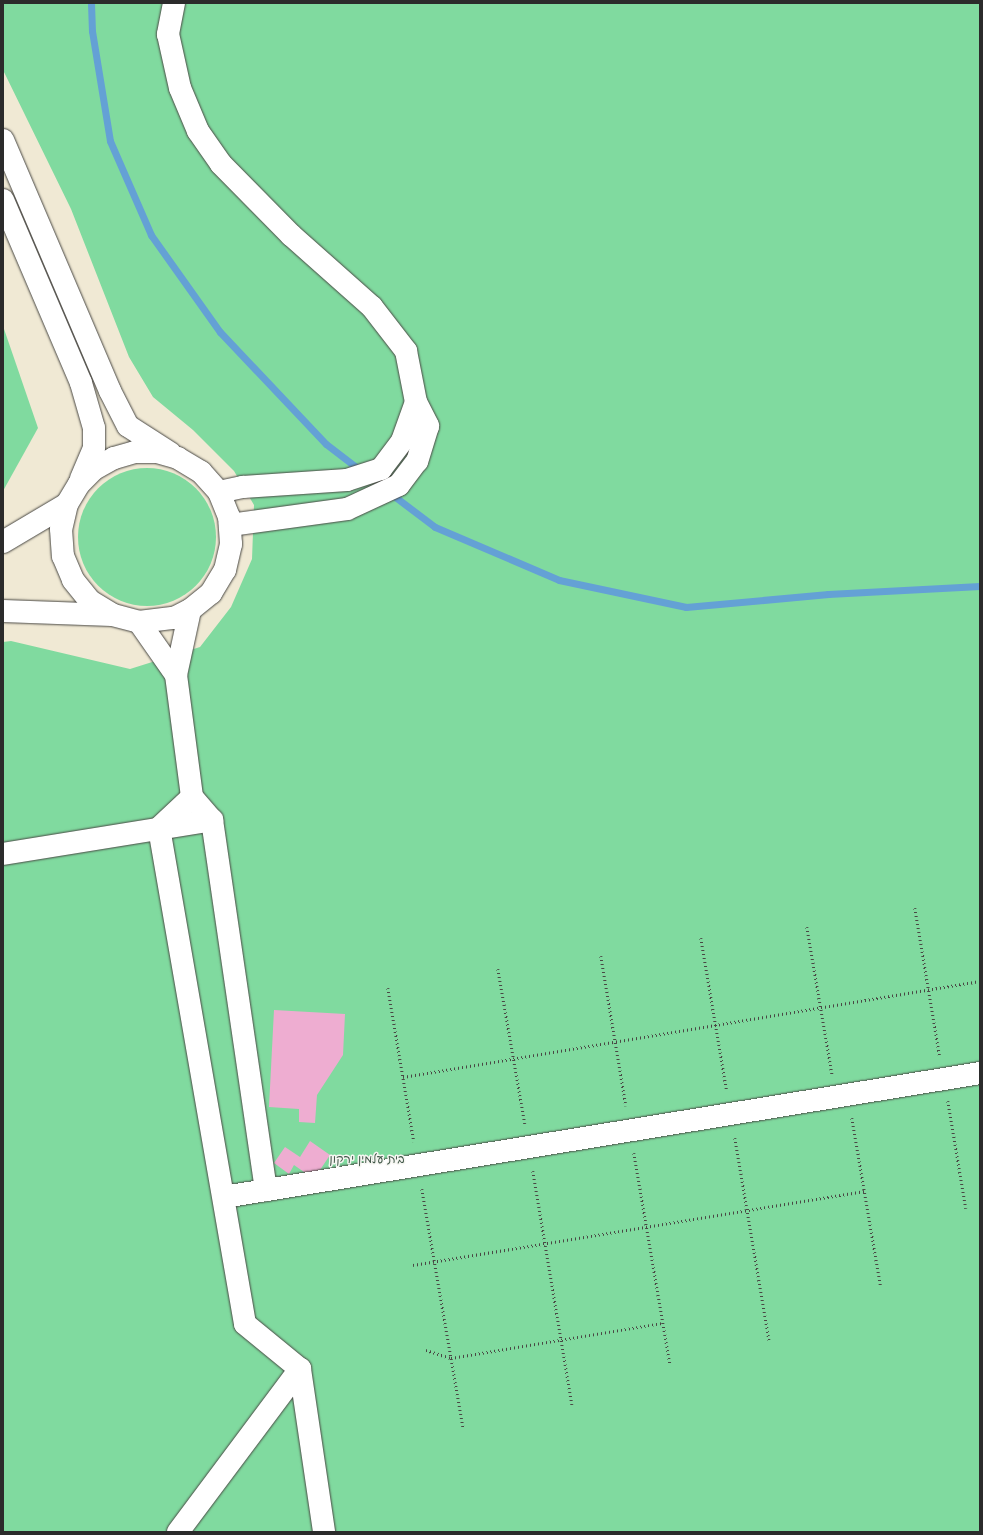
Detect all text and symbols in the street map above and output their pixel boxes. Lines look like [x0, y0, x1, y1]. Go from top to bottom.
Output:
park label: בית עלמין ירקון [329, 1153, 405, 1167]

